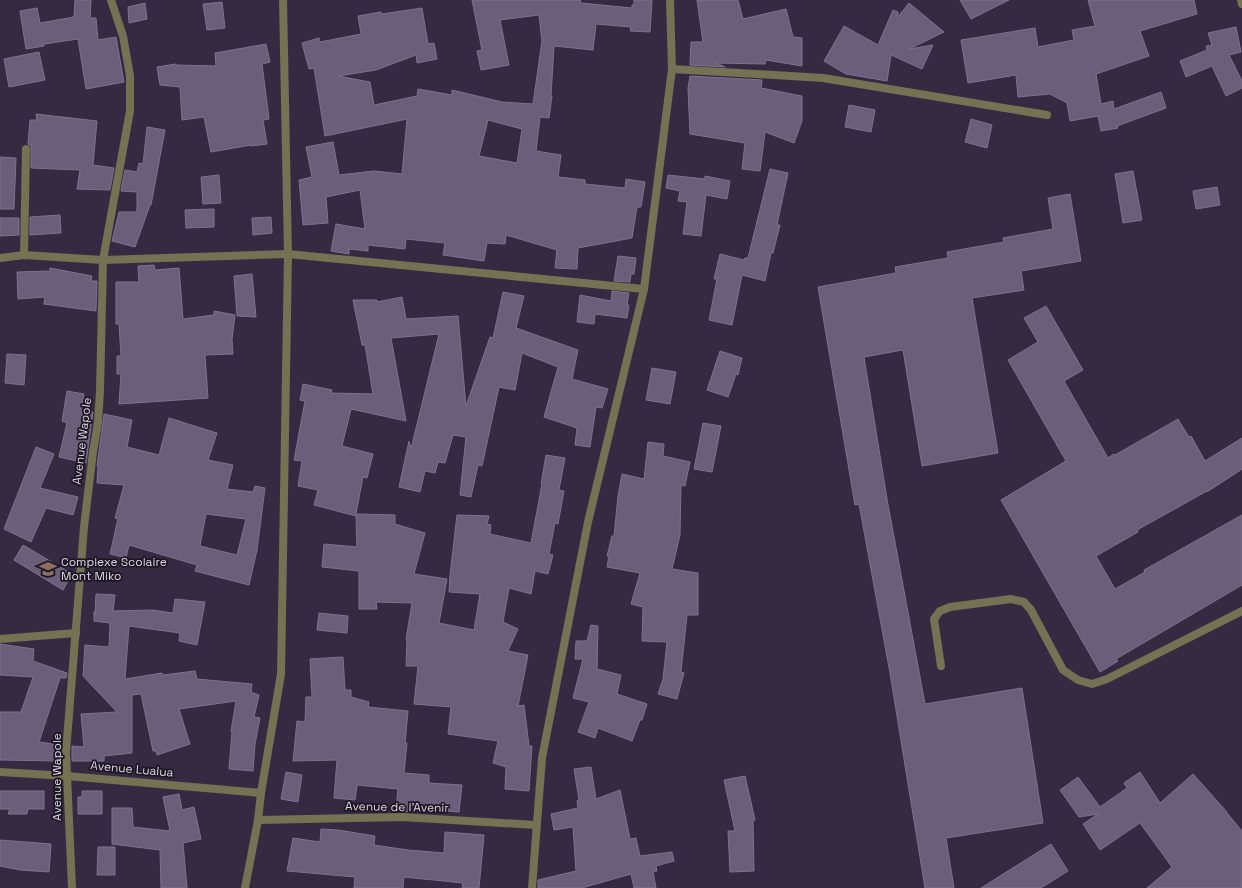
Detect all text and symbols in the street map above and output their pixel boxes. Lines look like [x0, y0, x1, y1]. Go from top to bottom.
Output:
street label: Avenue Wapole [69, 396, 95, 486]
place label: Complexe Scolaire Mont Miko [61, 554, 167, 584]
school or university icon: Complexe Scolaire Mont Miko [38, 559, 58, 579]
street label: Avenue Wapole [49, 733, 65, 821]
street label: Avenue Lualua [90, 757, 174, 781]
street label: Avenue de l'Avenir [345, 798, 449, 816]

